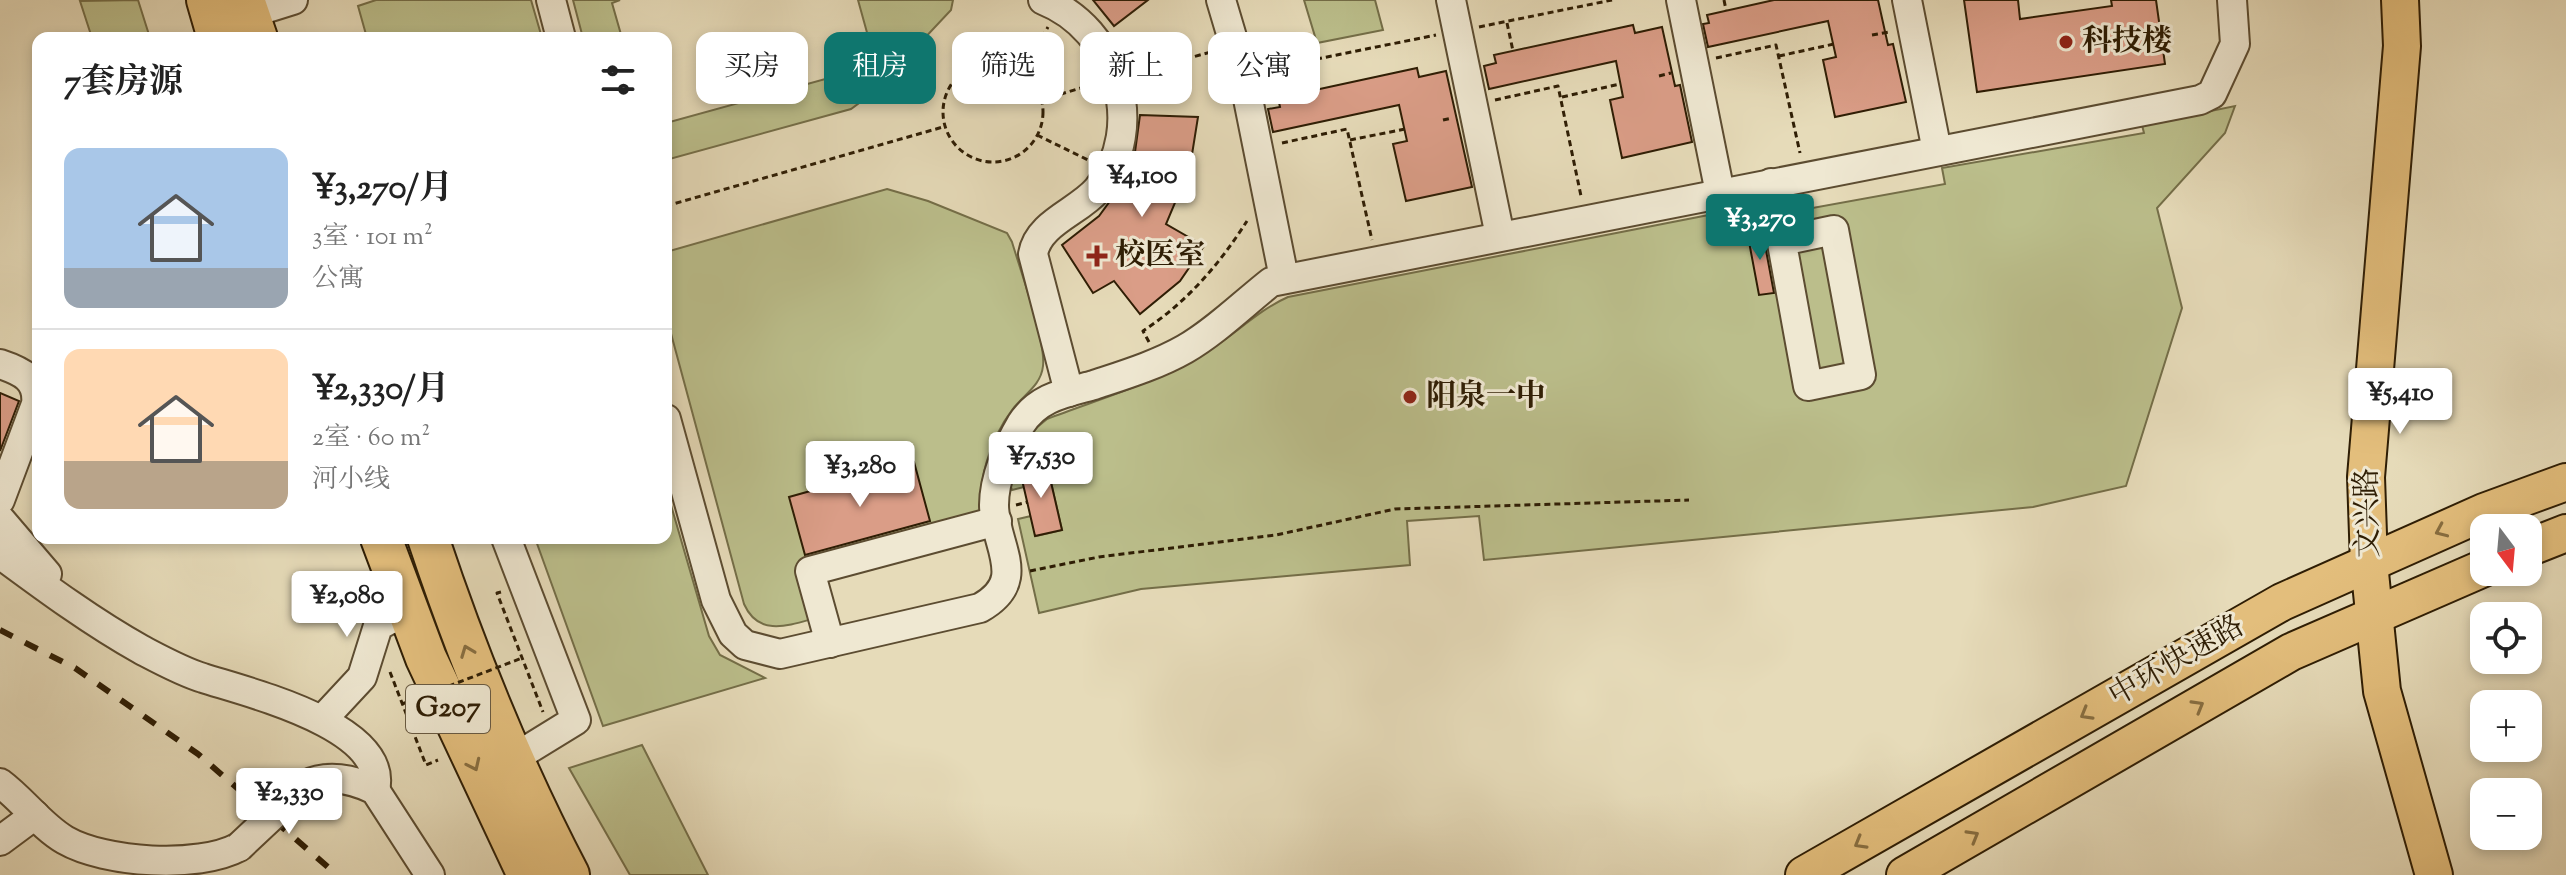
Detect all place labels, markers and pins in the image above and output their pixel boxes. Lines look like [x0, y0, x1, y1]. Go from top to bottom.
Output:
place label: 科技楼 [2082, 21, 2172, 64]
marker: 科技楼 [2057, 33, 2075, 51]
pin: ¥4,100 [1077, 151, 1207, 219]
pin: ¥3,270 [1695, 194, 1825, 262]
place label: 校医室 [1115, 235, 1205, 278]
marker: 校医室 [1086, 245, 1108, 267]
pin: ¥5,410 [2335, 368, 2465, 436]
place label: 阳泉一中 [1426, 376, 1546, 419]
marker: 阳泉一中 [1401, 388, 1419, 406]
pin: ¥7,530 [976, 432, 1106, 500]
pin: ¥3,280 [795, 441, 925, 509]
pin: ¥2,080 [282, 571, 412, 639]
pin: ¥2,330 [224, 768, 354, 836]

